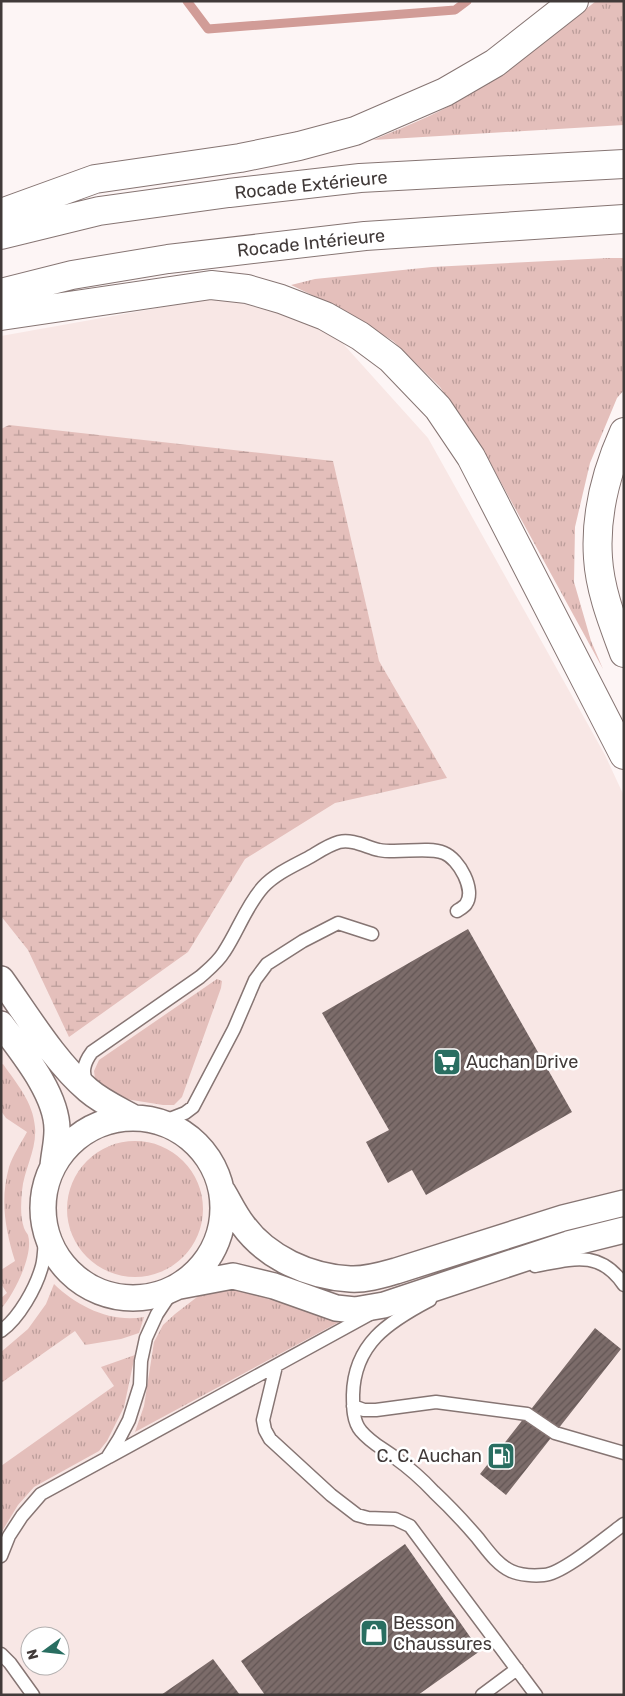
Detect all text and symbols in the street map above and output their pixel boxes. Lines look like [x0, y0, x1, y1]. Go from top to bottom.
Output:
street label: Rocade Extérieure [233, 166, 389, 204]
street label: Rocade Intérieure [236, 224, 386, 262]
supermarket icon: Auchan Drive [432, 1047, 462, 1077]
place label: Auchan Drive [466, 1051, 578, 1073]
fuel station icon: C. C. Auchan [486, 1441, 516, 1471]
place label: C. C. Auchan [377, 1445, 482, 1467]
place label: Besson Chaussures [393, 1612, 492, 1655]
shop icon: Besson Chaussures [359, 1618, 389, 1648]
north arrow [20, 1626, 70, 1676]
text: N [23, 1647, 42, 1661]

